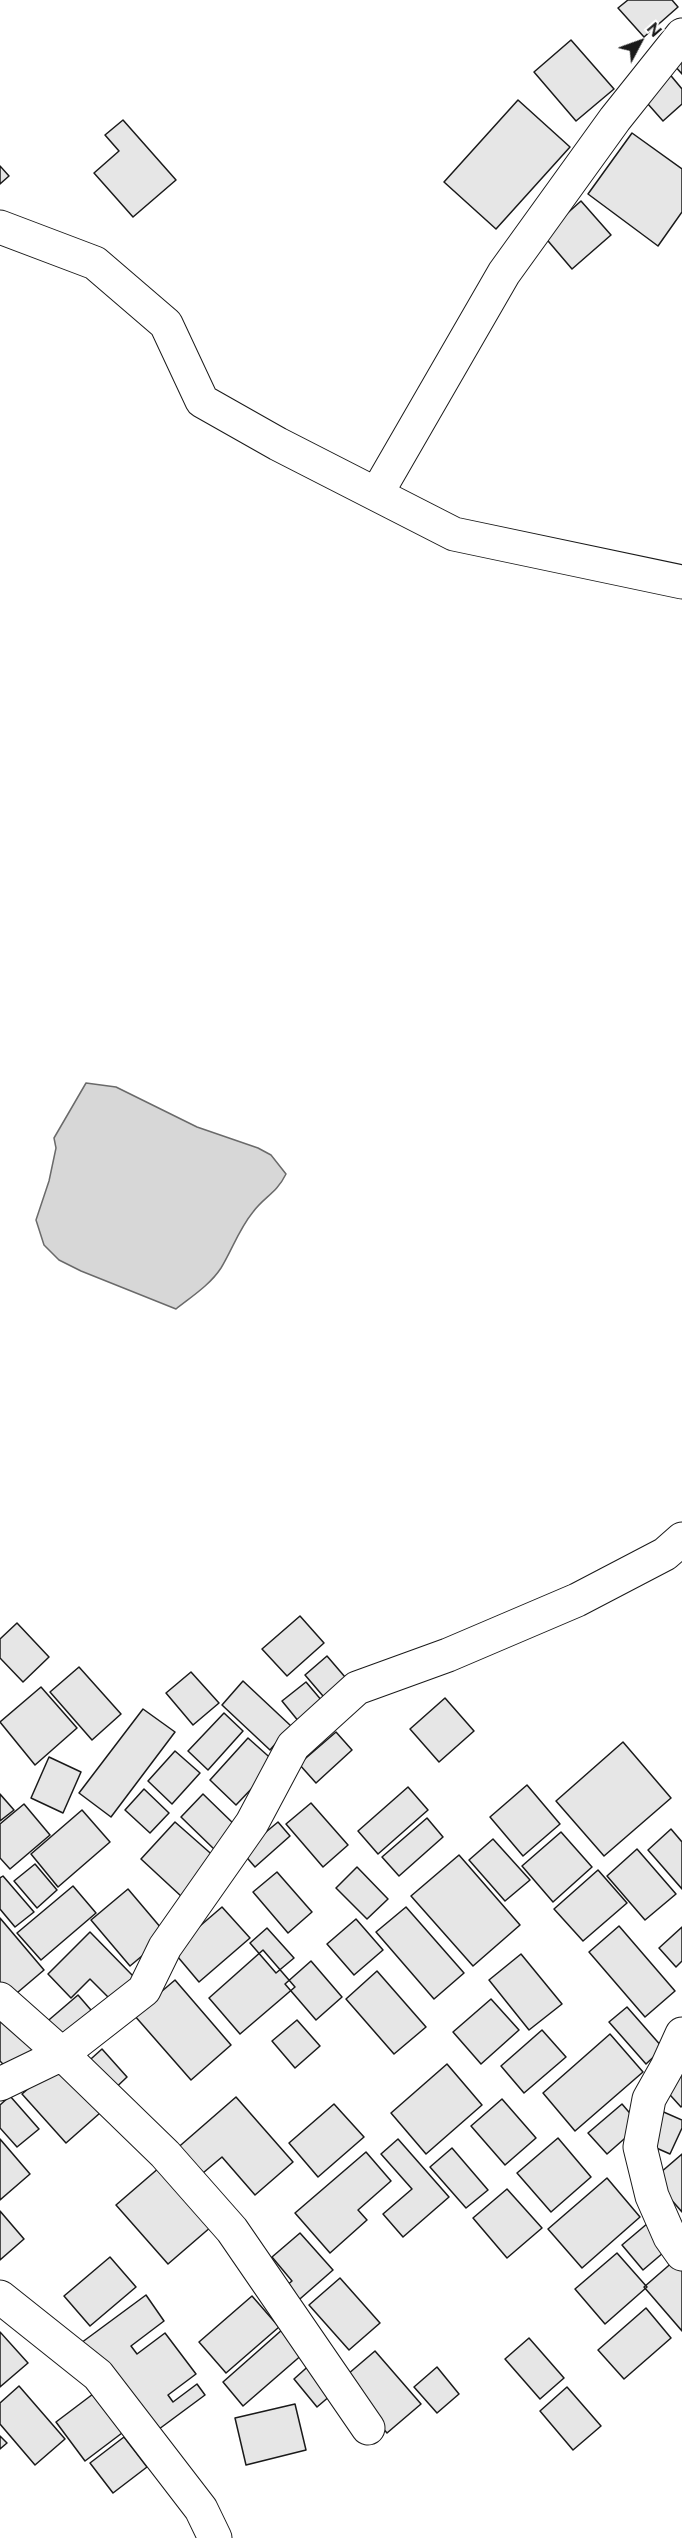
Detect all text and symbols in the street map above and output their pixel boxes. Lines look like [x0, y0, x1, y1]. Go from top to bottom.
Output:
north arrow [610, 12, 670, 72]
text: N [643, 19, 665, 41]

